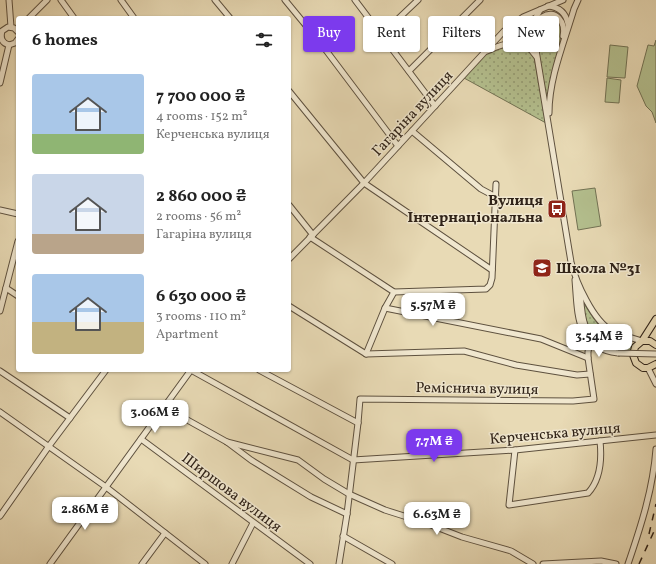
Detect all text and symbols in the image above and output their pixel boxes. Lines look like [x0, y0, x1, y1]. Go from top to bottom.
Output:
chip: Buy [303, 16, 355, 52]
chip: Rent [363, 16, 420, 52]
chip: Filters [428, 16, 495, 52]
chip: New [503, 16, 559, 52]
text: 6 homes [32, 29, 98, 52]
icon: filters [253, 29, 275, 51]
street label: Гагаріна вулиця [368, 66, 459, 162]
text: 7 700 000 ₴ [156, 85, 245, 108]
icon: home [64, 90, 112, 138]
text: 4 rooms · 152 m² [156, 108, 248, 126]
text: Керченська вулиця [156, 126, 270, 144]
text: 2 860 000 ₴ [156, 185, 247, 208]
icon: home [64, 190, 112, 238]
place label: Вулиця Інтернаціональна [407, 191, 543, 229]
bus stop icon: Вулиця Інтернаціональна [546, 198, 568, 220]
text: 2 rooms · 56 m² [156, 208, 241, 226]
text: Гагаріна вулиця [156, 226, 252, 244]
school or university icon: Школа №31 [531, 257, 553, 279]
place label: Школа №31 [556, 259, 640, 280]
text: 6 630 000 ₴ [156, 285, 246, 308]
icon: home [64, 290, 112, 338]
pin: 5.57M ₴ [396, 293, 470, 327]
text: 5.57M ₴ [410, 297, 456, 315]
text: 3 rooms · 110 m² [156, 308, 246, 326]
pin: 3.54M ₴ [562, 324, 636, 358]
text: Apartment [156, 326, 219, 344]
text: 3.54M ₴ [575, 328, 623, 346]
street label: Реміснича вулиця [415, 378, 539, 401]
pin: 3.06M ₴ [118, 400, 192, 434]
text: 3.06M ₴ [131, 404, 179, 422]
street label: Керченська вулиця [489, 418, 622, 451]
pin: 7.7M ₴ [401, 429, 467, 463]
text: 7.7M ₴ [415, 433, 453, 451]
street label: Ширшова вулиця [177, 449, 286, 538]
pin: 2.86M ₴ [48, 497, 122, 531]
text: 2.86M ₴ [61, 501, 109, 519]
pin: 6.63M ₴ [400, 502, 474, 536]
text: 6.63M ₴ [413, 506, 461, 524]

